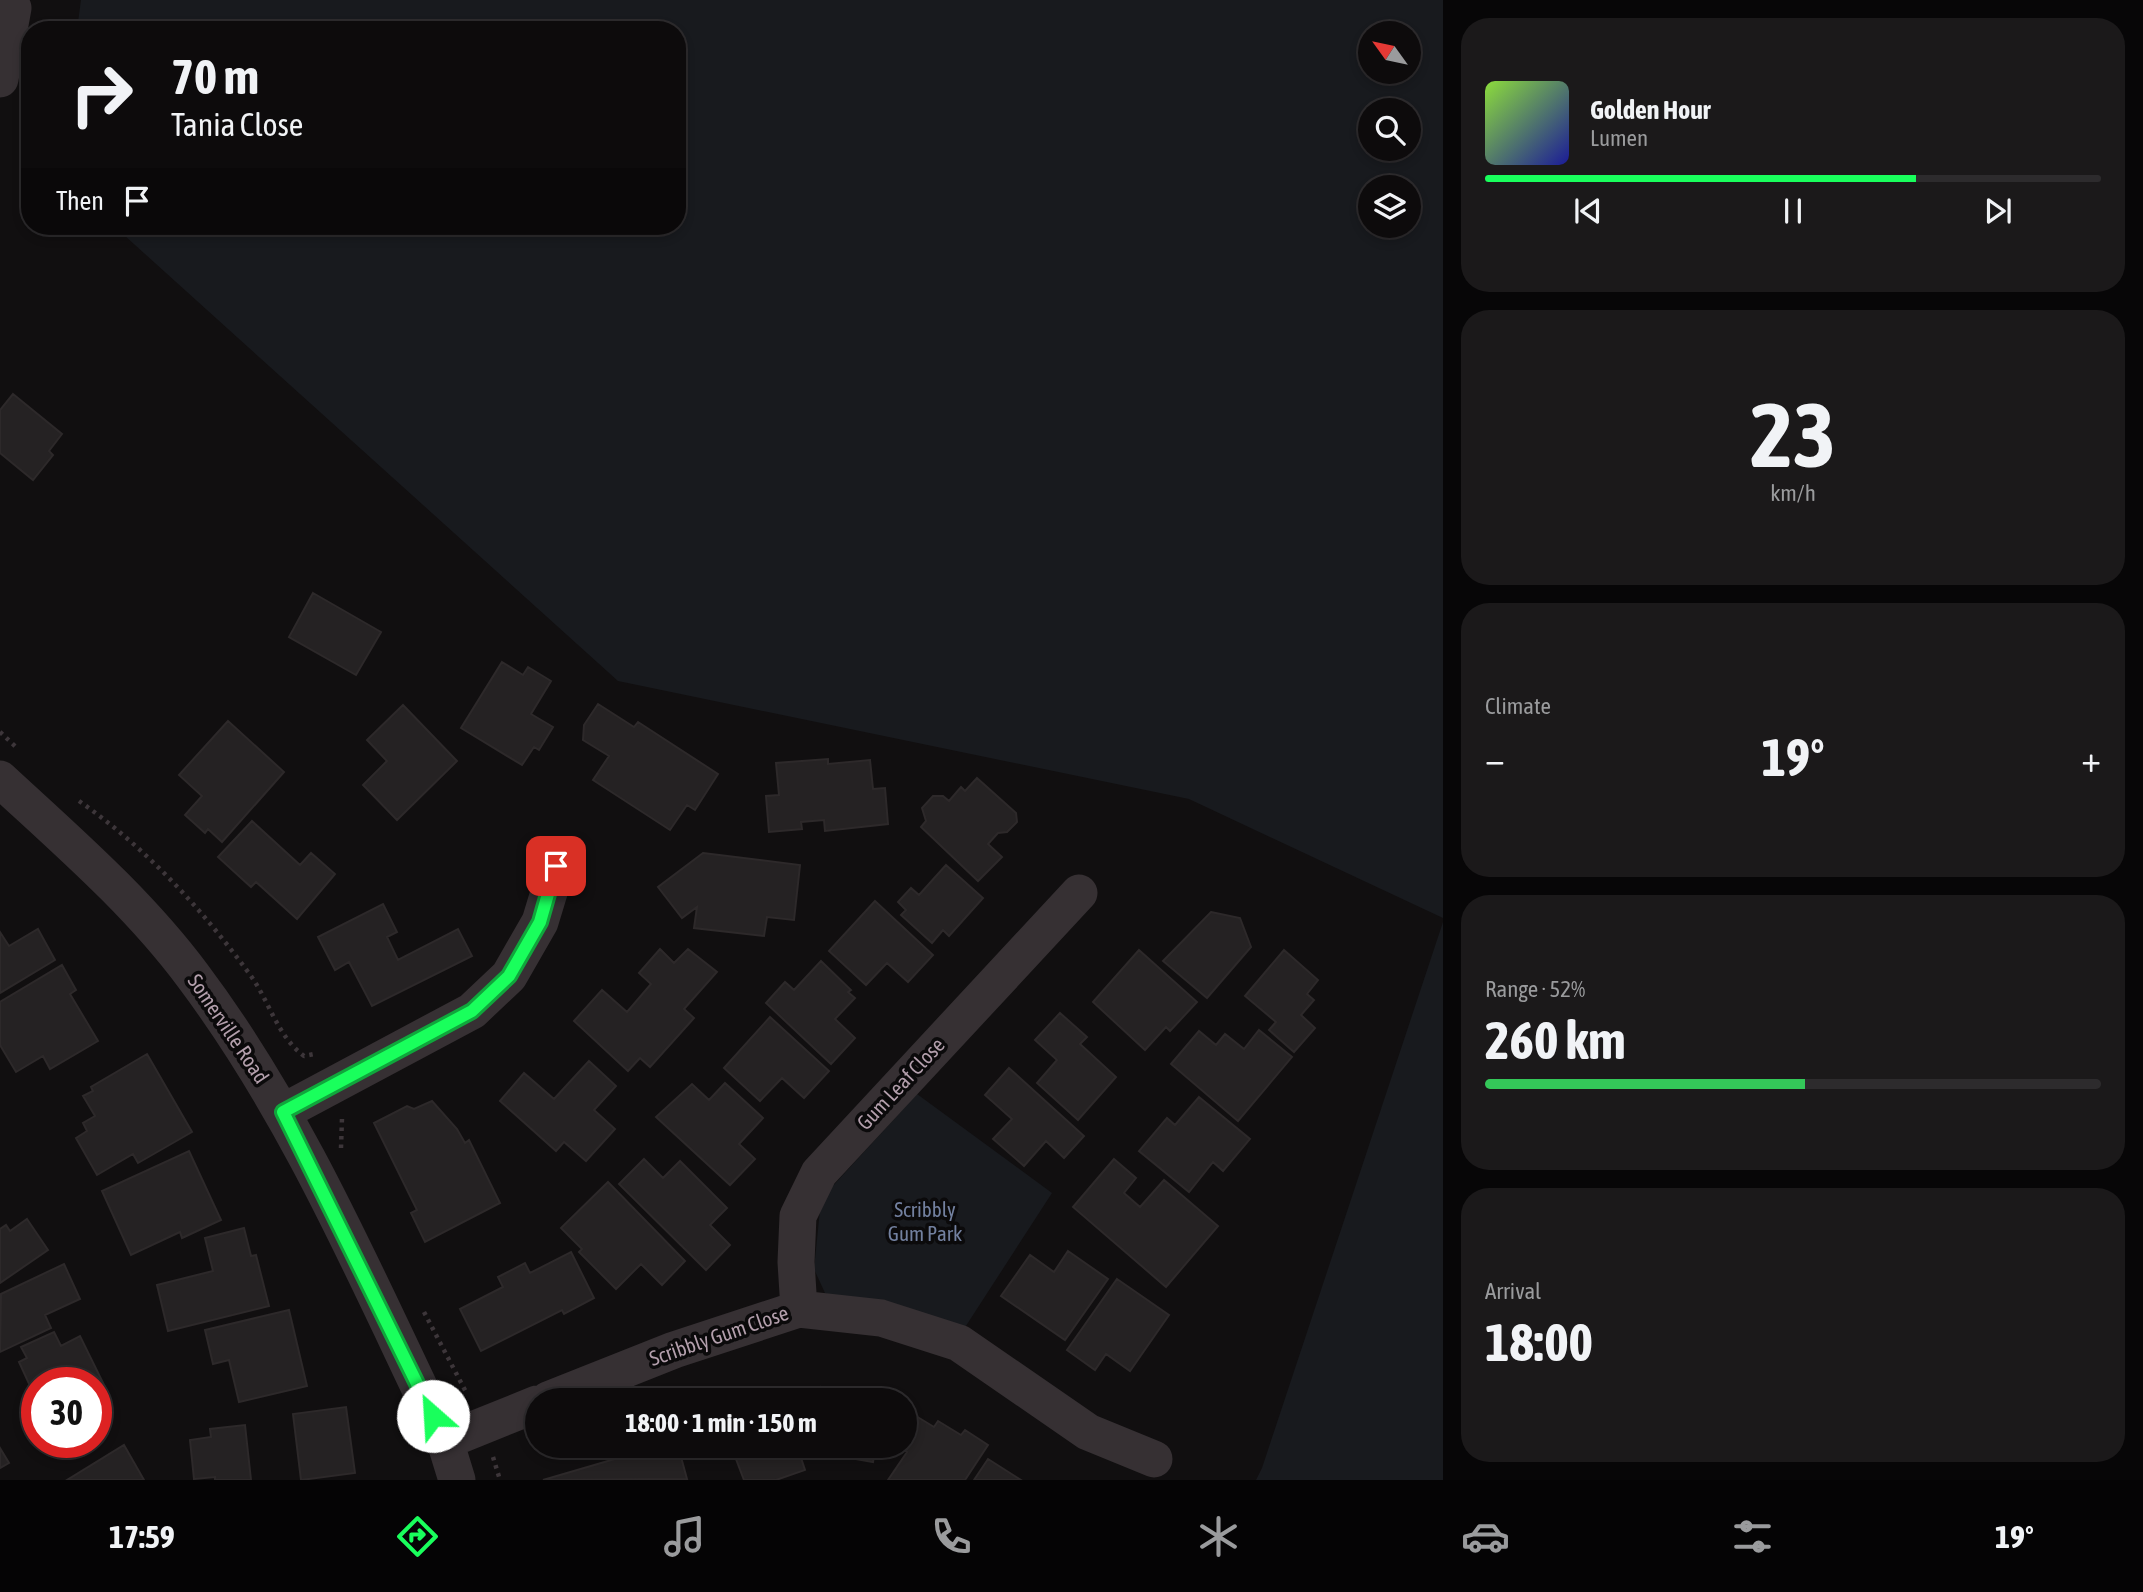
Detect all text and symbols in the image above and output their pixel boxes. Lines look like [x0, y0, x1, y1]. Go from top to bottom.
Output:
north arrow [1358, 21, 1421, 84]
map controls [1358, 21, 1421, 238]
text: 70 m [171, 48, 259, 104]
icon: right [56, 49, 147, 140]
text: Golden Hour [1590, 95, 1710, 125]
button: search [1358, 98, 1421, 161]
text: Tania Close [171, 106, 303, 143]
text: Lumen [1590, 125, 1648, 151]
button: layers [1358, 175, 1421, 238]
icon: arrive [118, 182, 156, 220]
text: Then [56, 186, 104, 216]
icon: previous [1569, 192, 1607, 230]
icon: pause [1774, 192, 1812, 230]
icon: next [1979, 192, 2017, 230]
text: 23 [1750, 382, 1836, 486]
text: km/h [1770, 480, 1816, 506]
text: Climate [1485, 693, 1551, 719]
text: 19° [1761, 727, 1825, 787]
text: − [1485, 737, 1505, 780]
text: + [2081, 737, 2101, 780]
pin [526, 836, 586, 896]
icon: arrive [537, 847, 575, 885]
street label: Somerville Road [184, 969, 274, 1088]
text: Range · 52% [1485, 976, 1585, 1002]
text: 260 km [1485, 1010, 1626, 1070]
street label: Gum Leaf Close [852, 1032, 949, 1134]
park label: Scribbly Gum Park [888, 1197, 962, 1245]
text: Arrival [1485, 1278, 1541, 1304]
street label: Scribbly Gum Close [646, 1300, 791, 1370]
text: 18:00 [1485, 1312, 1593, 1372]
speed limit sign: 30 [21, 1367, 112, 1458]
position arrow [396, 1379, 470, 1453]
text: 18:00 · 1 min · 150 m [625, 1408, 817, 1438]
icon: directions [393, 1512, 442, 1561]
icon: music [660, 1512, 709, 1561]
icon: phone [927, 1512, 976, 1561]
icon: climate [1194, 1512, 1243, 1561]
icon: car [1461, 1512, 1510, 1561]
icon: filters [1728, 1512, 1777, 1561]
text: 17:59 [109, 1518, 175, 1555]
text: 19° [1995, 1518, 2034, 1555]

